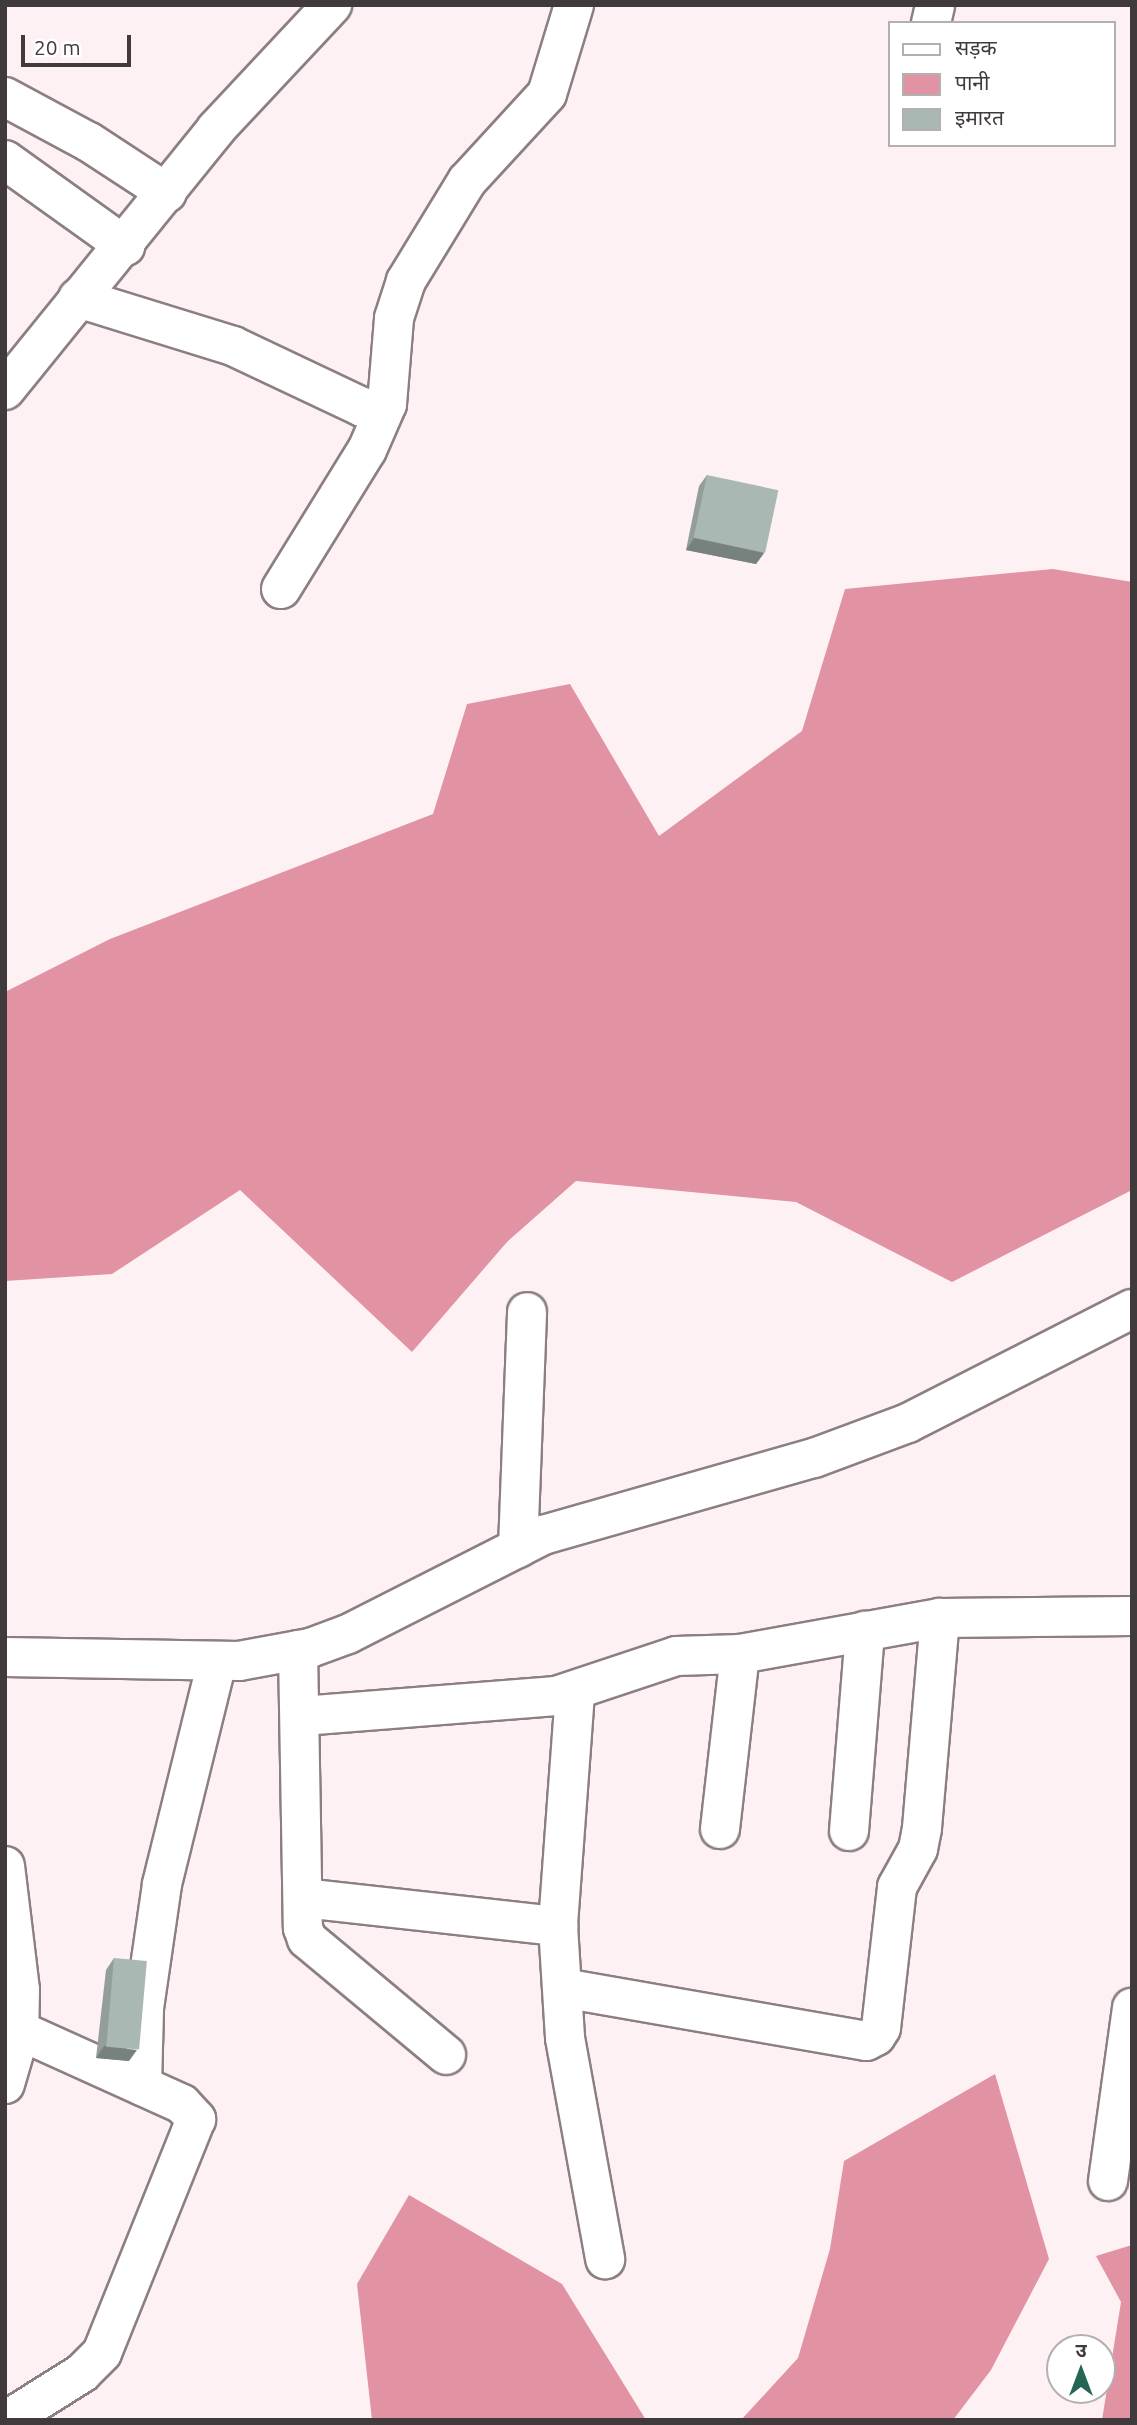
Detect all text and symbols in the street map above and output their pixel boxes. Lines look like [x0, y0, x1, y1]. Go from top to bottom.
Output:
scale bar [24, 21, 135, 65]
legend [888, 21, 1116, 147]
text: 20 m [34, 35, 81, 59]
text: सड़क [955, 35, 997, 59]
text: पानी [955, 70, 989, 94]
text: इमारत [955, 105, 1004, 129]
north arrow [1046, 2334, 1116, 2404]
text: उ [1075, 2339, 1087, 2361]

